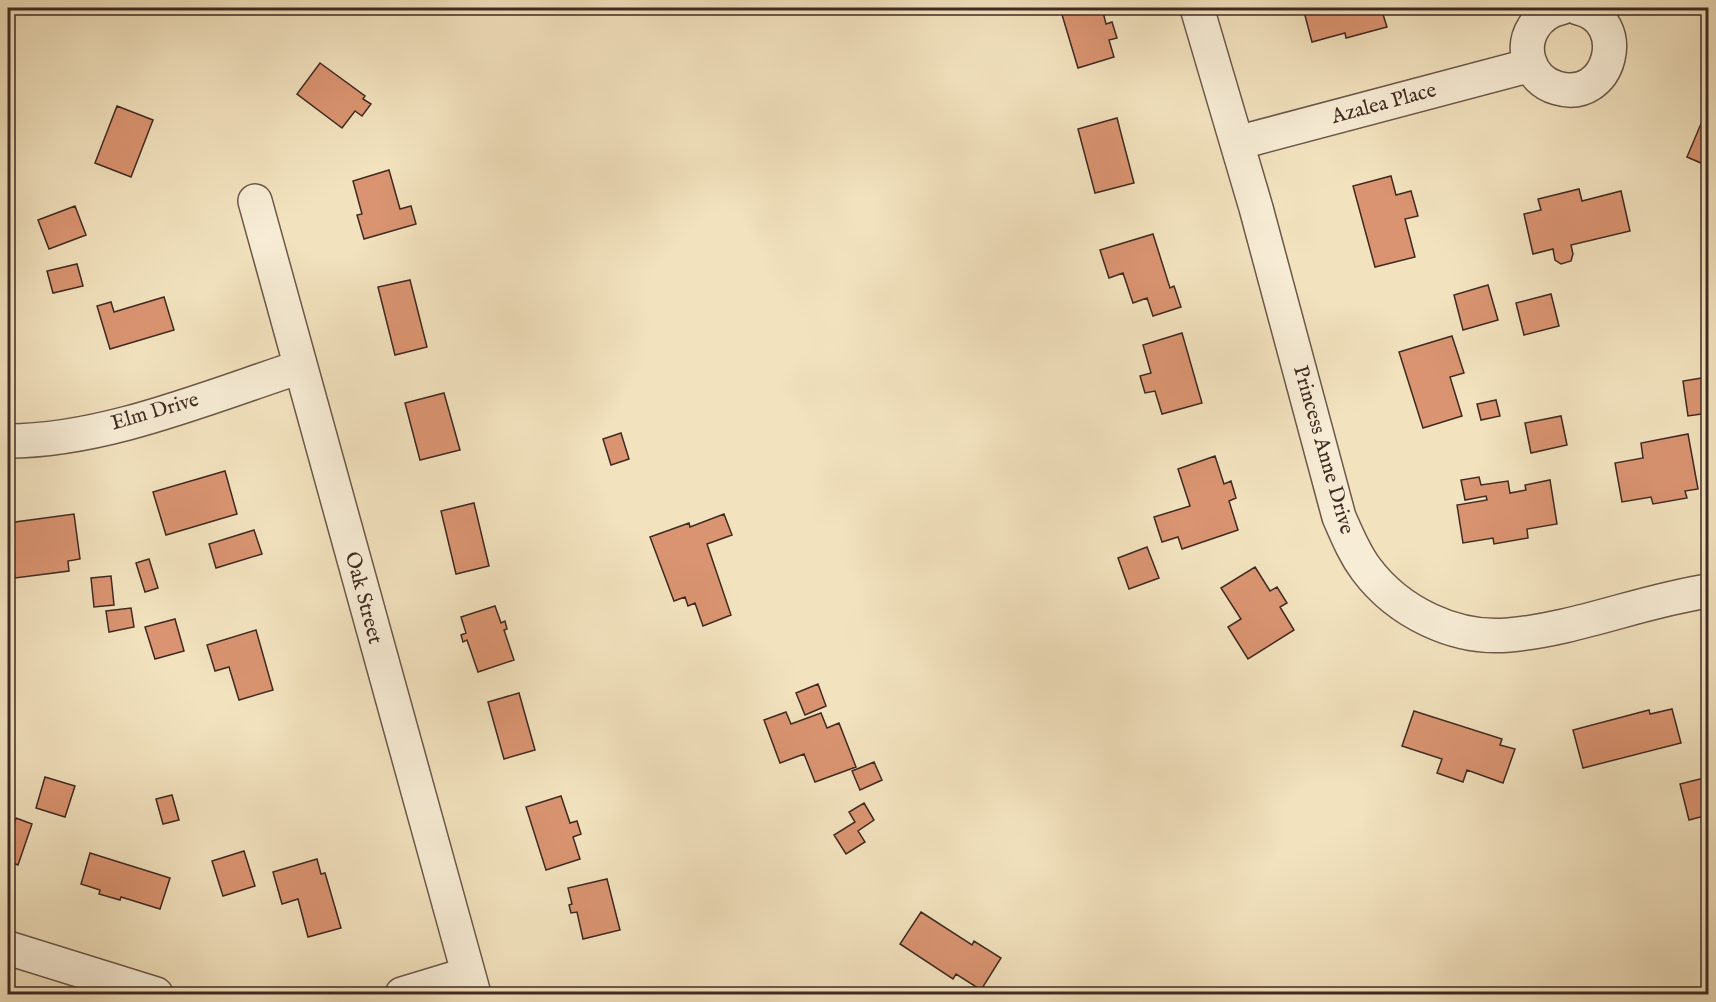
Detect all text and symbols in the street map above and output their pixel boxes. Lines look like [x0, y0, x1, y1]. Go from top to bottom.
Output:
street label: Azalea Place [1328, 77, 1440, 131]
street label: Princess Anne Drive [1286, 362, 1360, 538]
street label: Elm Drive [108, 387, 202, 437]
street label: Oak Street [338, 549, 388, 647]

